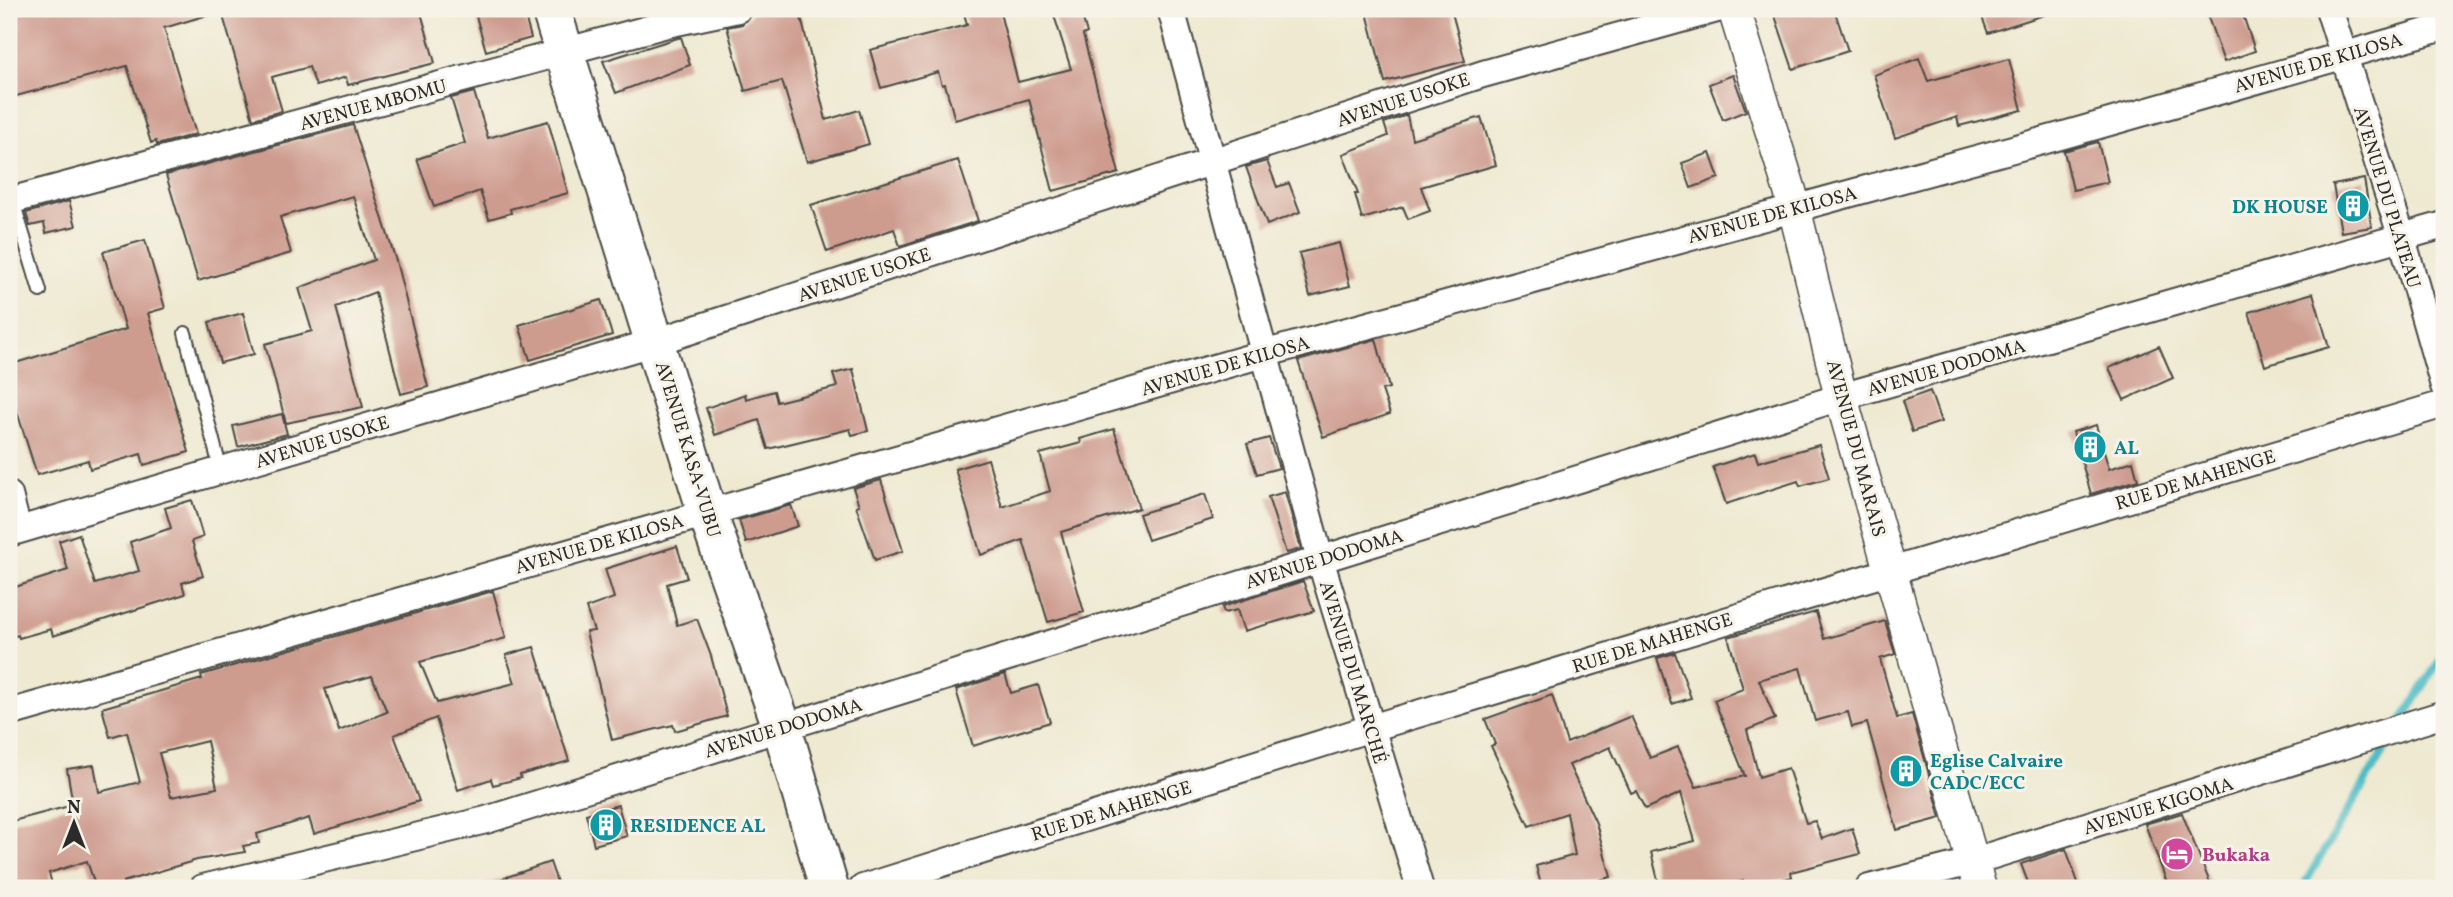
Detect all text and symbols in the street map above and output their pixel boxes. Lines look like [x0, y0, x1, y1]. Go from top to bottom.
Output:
street label: AVENUE DE KILOSA [2231, 27, 2406, 100]
street label: AVENUE USOKE [1334, 67, 1474, 135]
street label: AVENUE MBOMU [297, 74, 450, 138]
street label: AVENUE DU PLATEAU [2346, 104, 2426, 292]
street label: AVENUE DE KILOSA [1685, 181, 1860, 251]
building icon: DK HOUSE [2334, 187, 2372, 225]
place label: DK HOUSE [2232, 195, 2328, 221]
street label: AVENUE USOKE [795, 242, 935, 310]
street label: AVENUE DE KILOSA [1138, 330, 1313, 403]
street label: AVENUE DODOMA [1864, 334, 2029, 404]
street label: AVENUE DU MARAIS [1819, 357, 1891, 540]
street label: AVENUE KASA-VUBU [648, 358, 726, 541]
street label: AVENUE USOKE [253, 410, 393, 476]
building icon: AL [2071, 428, 2109, 466]
place label: AL [2114, 436, 2140, 462]
street label: RUE DE MAHENGE [2112, 444, 2279, 518]
street label: AVENUE DE KILOSA [512, 508, 687, 581]
street label: AVENUE DODOMA [1243, 524, 1407, 596]
street label: AVENUE DU MARCHÉ [1312, 578, 1392, 767]
street label: RUE DE MAHENGE [1569, 607, 1736, 681]
street label: AVENUE DODOMA [702, 693, 866, 765]
place label: Eglise Calvaire CADC/ECC [1930, 749, 2063, 797]
building icon: Eglise Calvaire CADC/ECC [1887, 752, 1925, 790]
street label: AVENUE KIGOMA [2080, 772, 2237, 842]
street label: RUE DE MAHENGE [1028, 775, 1195, 849]
north arrow [38, 788, 108, 858]
text: N [67, 795, 81, 821]
building icon: RESIDENCE AL [587, 806, 625, 844]
place label: RESIDENCE AL [630, 814, 766, 840]
hotel icon: Bukaka [2158, 835, 2196, 873]
place label: Bukaka [2202, 843, 2270, 869]

